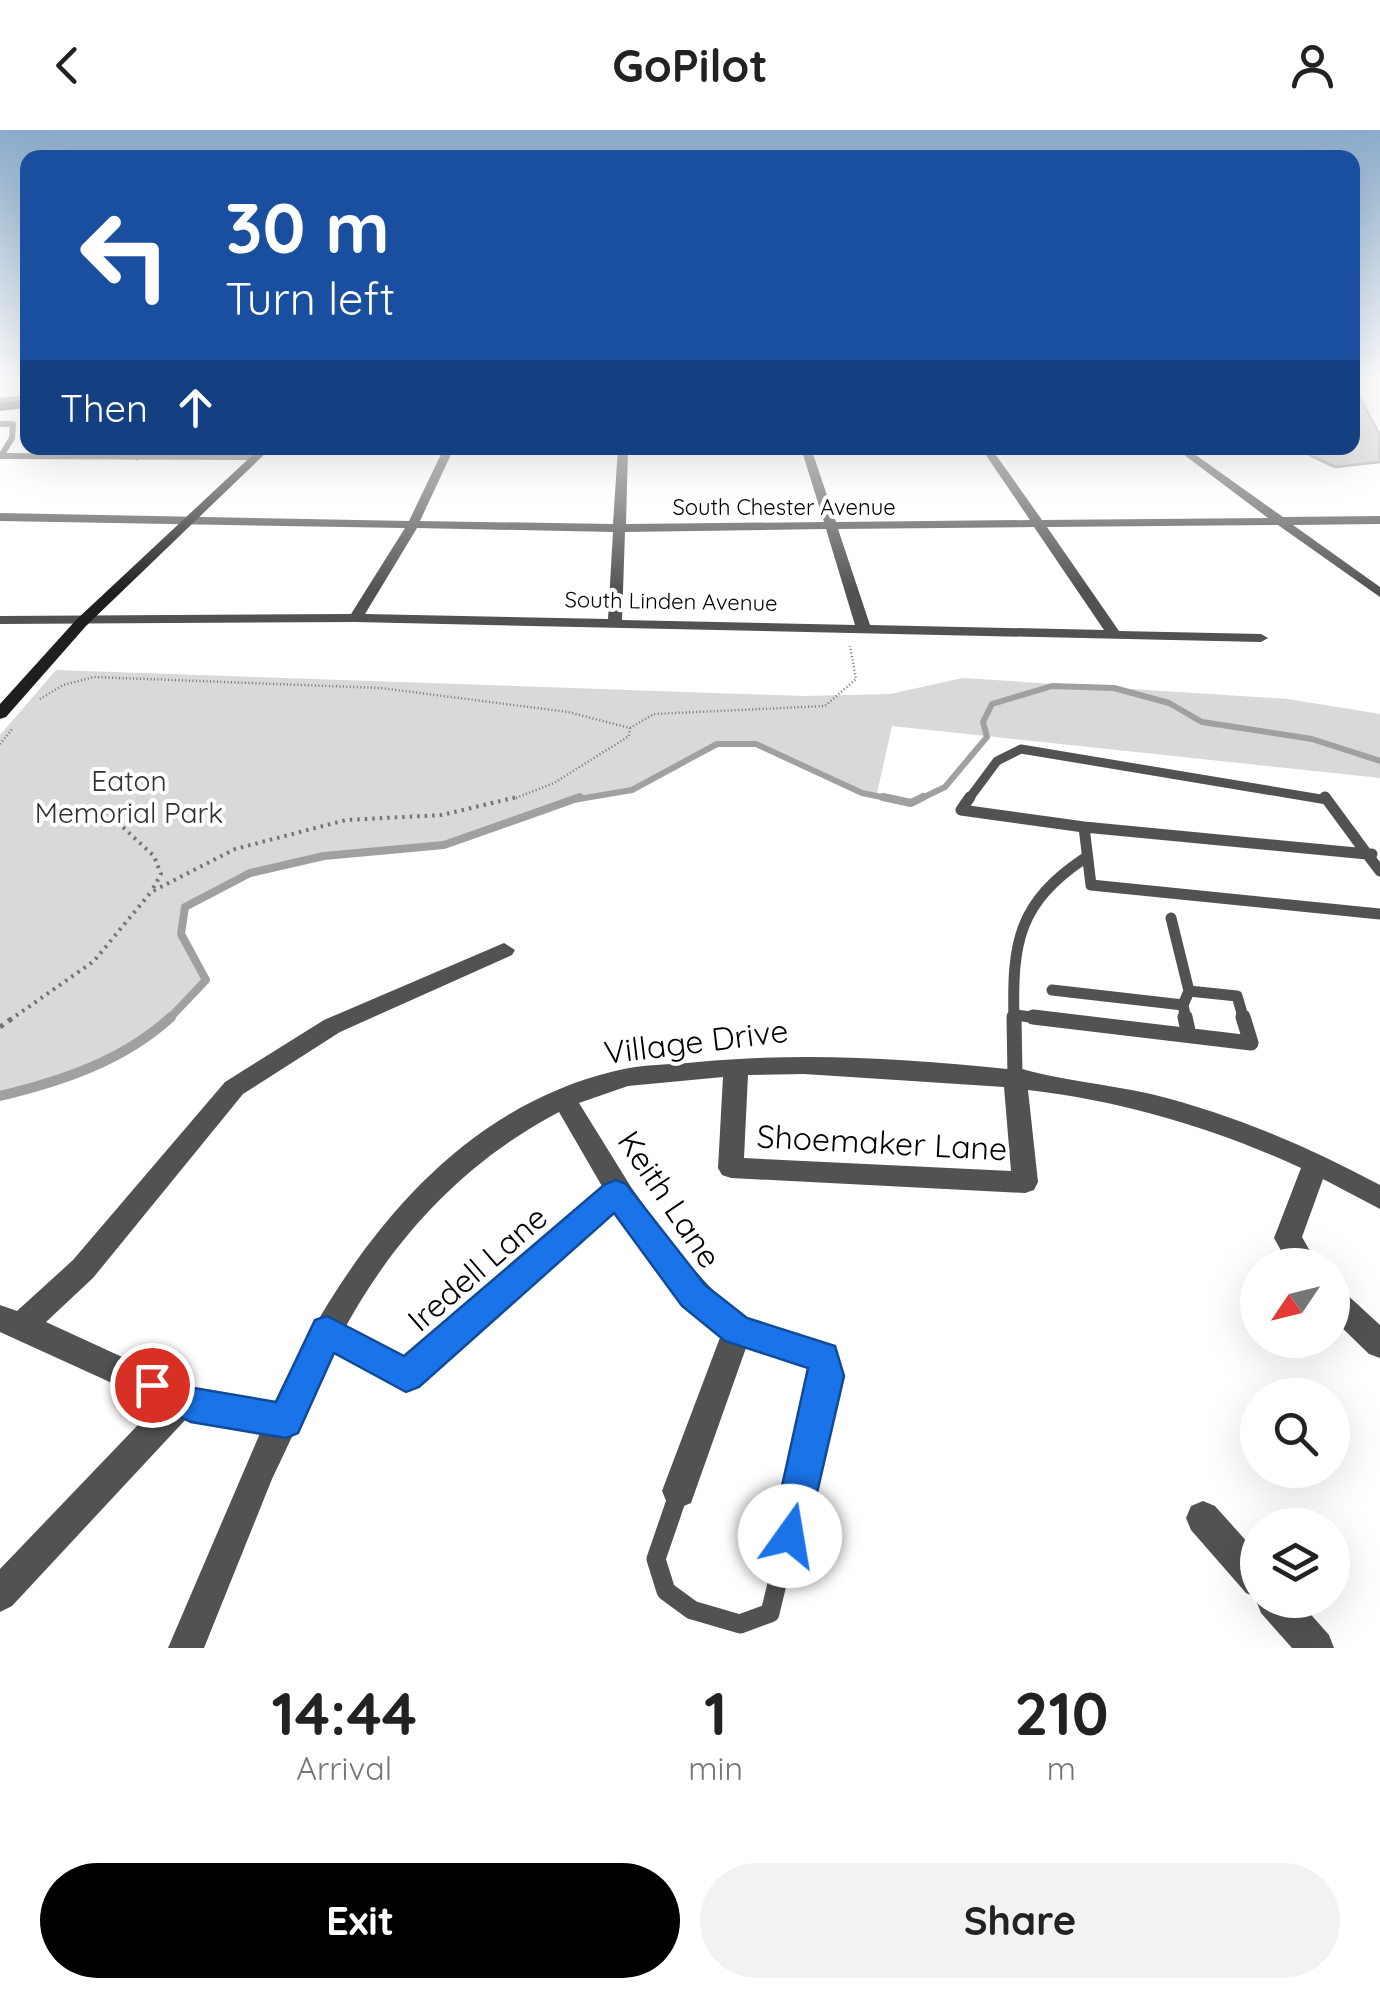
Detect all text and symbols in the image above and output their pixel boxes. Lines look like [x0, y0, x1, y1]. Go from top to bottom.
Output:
text: GoPilot [612, 37, 768, 93]
icon: back [40, 38, 95, 93]
icon: person [1285, 38, 1340, 93]
text: 30 m [225, 183, 390, 271]
icon: left [60, 190, 190, 320]
text: Turn left [225, 270, 395, 326]
icon: ahead [168, 380, 223, 435]
text: Then [60, 384, 148, 432]
street label: South Chester Avenue [672, 493, 896, 521]
street label: South Linden Avenue [564, 585, 778, 617]
park label: Eaton Memorial Park [35, 763, 223, 830]
street label: Village Drive [602, 1010, 790, 1072]
street label: Shoemaker Lane [756, 1115, 1008, 1169]
street label: Keith Lane [610, 1123, 730, 1275]
street label: Iredell Lane [399, 1197, 555, 1339]
north arrow [1240, 1248, 1350, 1358]
map controls [1240, 1248, 1350, 1618]
pin [110, 1343, 195, 1428]
icon: arrive [125, 1358, 180, 1413]
button: search [1240, 1378, 1350, 1488]
position arrow [738, 1484, 842, 1588]
button: layers [1240, 1508, 1350, 1618]
text: 14:44 [271, 1675, 417, 1750]
text: 1 [704, 1675, 727, 1750]
text: 210 [1014, 1675, 1109, 1750]
text: Arrival [296, 1748, 392, 1788]
text: min [688, 1748, 743, 1788]
text: m [1047, 1748, 1076, 1788]
button: Exit [40, 1863, 680, 1978]
button: Share [700, 1863, 1340, 1978]

